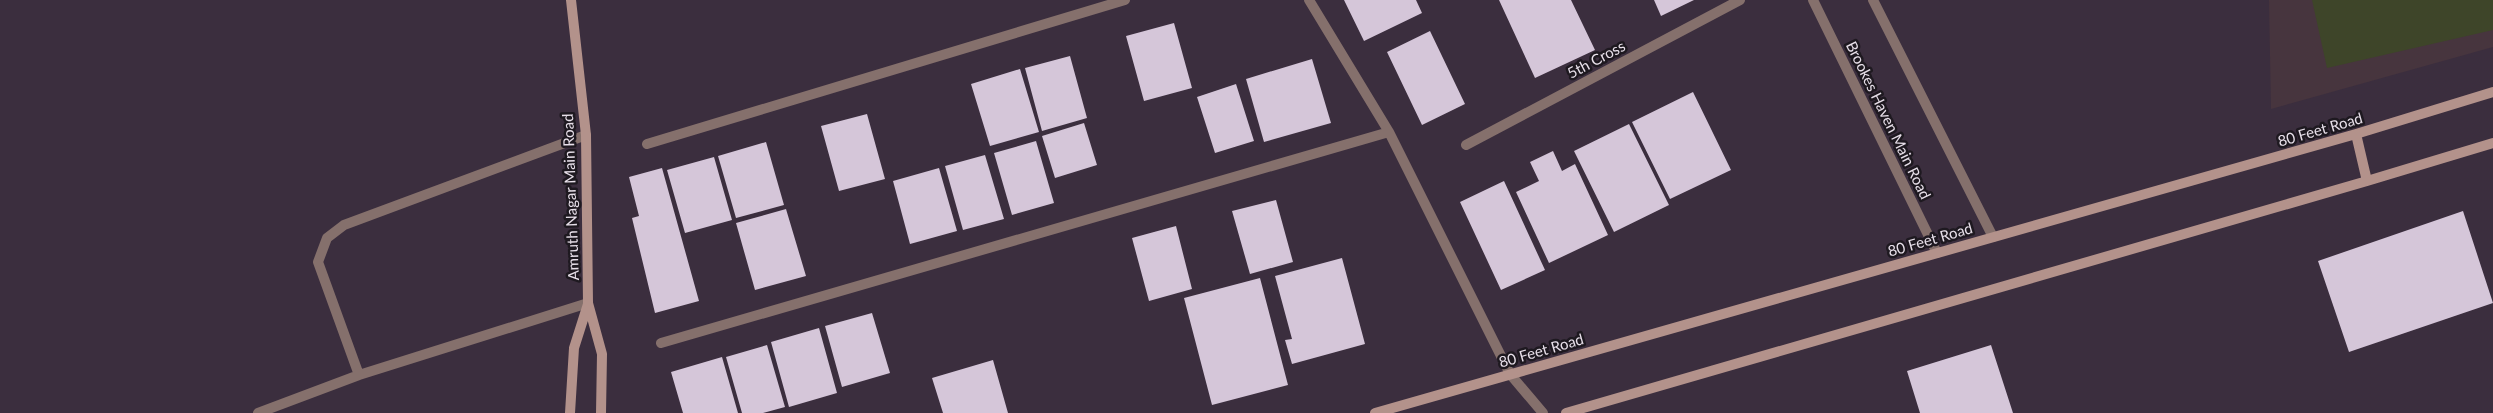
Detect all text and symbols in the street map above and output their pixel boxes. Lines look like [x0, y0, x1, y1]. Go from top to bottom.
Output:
street label: 5th Cross [1564, 36, 1628, 82]
street label: Brookes Haven Main Road [1843, 38, 1935, 202]
street label: 80 Feet Road [2276, 108, 2364, 150]
street label: Amruth Nagar Main Road [558, 113, 582, 281]
street label: 80 Feet Road [1886, 218, 1974, 260]
street label: 80 Feet Road [1497, 329, 1585, 371]

